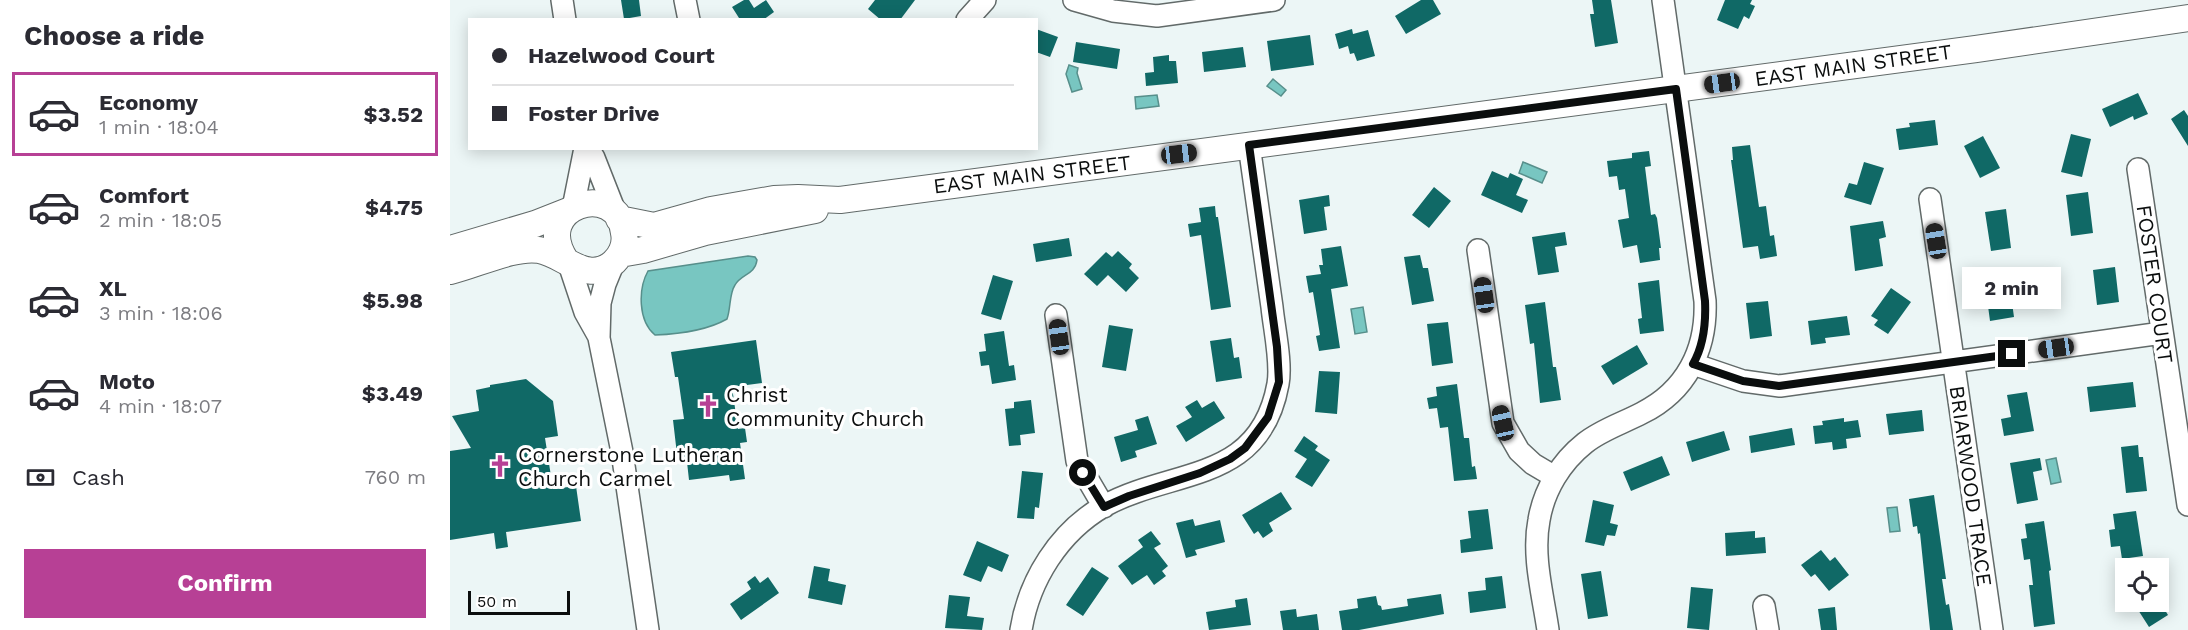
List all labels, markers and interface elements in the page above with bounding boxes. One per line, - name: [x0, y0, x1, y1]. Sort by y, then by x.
- text: Choose a ride: [24, 20, 204, 52]
- street label: EAST MAIN STREET: [1753, 39, 1953, 91]
- text: Hazelwood Court: [528, 43, 715, 68]
- car: [1703, 72, 1741, 94]
- icon: car: [27, 87, 81, 141]
- text: Economy: [99, 90, 198, 115]
- text: Foster Drive: [528, 101, 660, 126]
- text: $3.52: [364, 102, 423, 127]
- text: 1 min · 18:04: [99, 115, 219, 139]
- car: [1160, 143, 1198, 165]
- street label: EAST MAIN STREET: [932, 149, 1132, 199]
- icon: car: [27, 180, 81, 234]
- text: Comfort: [99, 183, 189, 208]
- text: $4.75: [365, 195, 423, 220]
- street label: FOSTER COURT: [2132, 203, 2179, 365]
- text: 2 min · 18:05: [99, 208, 222, 232]
- car: [1924, 222, 1948, 260]
- callout: 2 min: [1962, 267, 2062, 309]
- icon: car: [27, 273, 81, 327]
- text: XL: [99, 276, 127, 301]
- car: [1473, 276, 1495, 314]
- text: 2 min: [1984, 276, 2039, 300]
- text: $5.98: [362, 288, 423, 313]
- text: 3 min · 18:06: [99, 301, 223, 325]
- car: [1048, 318, 1070, 356]
- car: [2037, 337, 2075, 359]
- route end: [1998, 340, 2025, 367]
- icon: car: [27, 366, 81, 420]
- text: Moto: [99, 369, 155, 394]
- text: $3.49: [362, 381, 423, 406]
- place label: Christ Community Church: [726, 382, 924, 431]
- street label: BRIARWOOD TRACE: [1945, 384, 1997, 588]
- church icon: Christ Community Church: [695, 393, 721, 419]
- text: 4 min · 18:07: [99, 394, 222, 418]
- car: [1490, 403, 1516, 443]
- place label: Cornerstone Lutheran Church Carmel: [518, 442, 744, 491]
- church icon: Cornerstone Lutheran Church Carmel: [487, 453, 513, 479]
- route start: [1069, 459, 1096, 486]
- icon: cash: [24, 461, 57, 494]
- text: Cash: [72, 465, 125, 490]
- text: 760 m: [365, 465, 426, 489]
- button: Confirm: [24, 549, 426, 618]
- map controls: [2115, 558, 2169, 612]
- button: locate: [2115, 558, 2169, 612]
- scale bar: [468, 588, 570, 616]
- text: 50 m: [477, 592, 517, 611]

